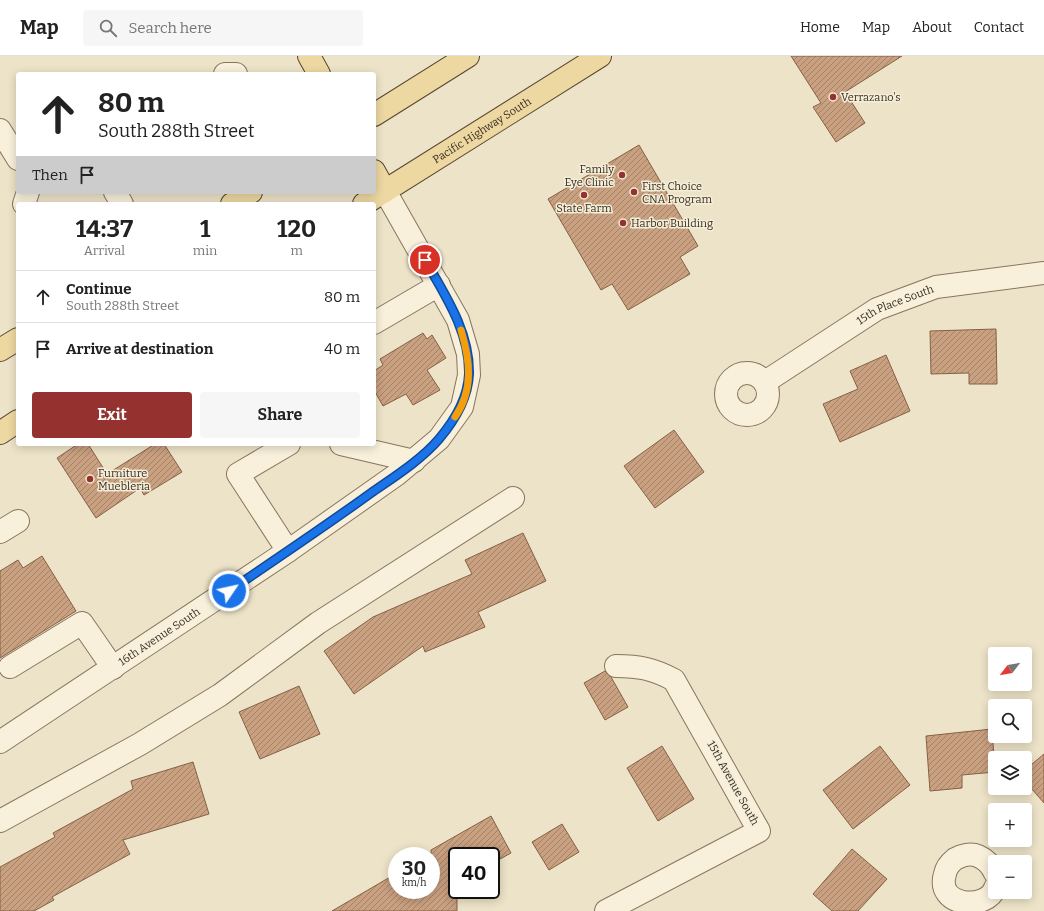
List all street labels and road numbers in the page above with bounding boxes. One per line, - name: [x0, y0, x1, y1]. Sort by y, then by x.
- street label: Pacific Highway South: [430, 94, 533, 166]
- street label: 15th Place South: [854, 282, 935, 327]
- street label: 16th Avenue South: [116, 605, 203, 668]
- street label: 15th Avenue South: [704, 739, 762, 828]

